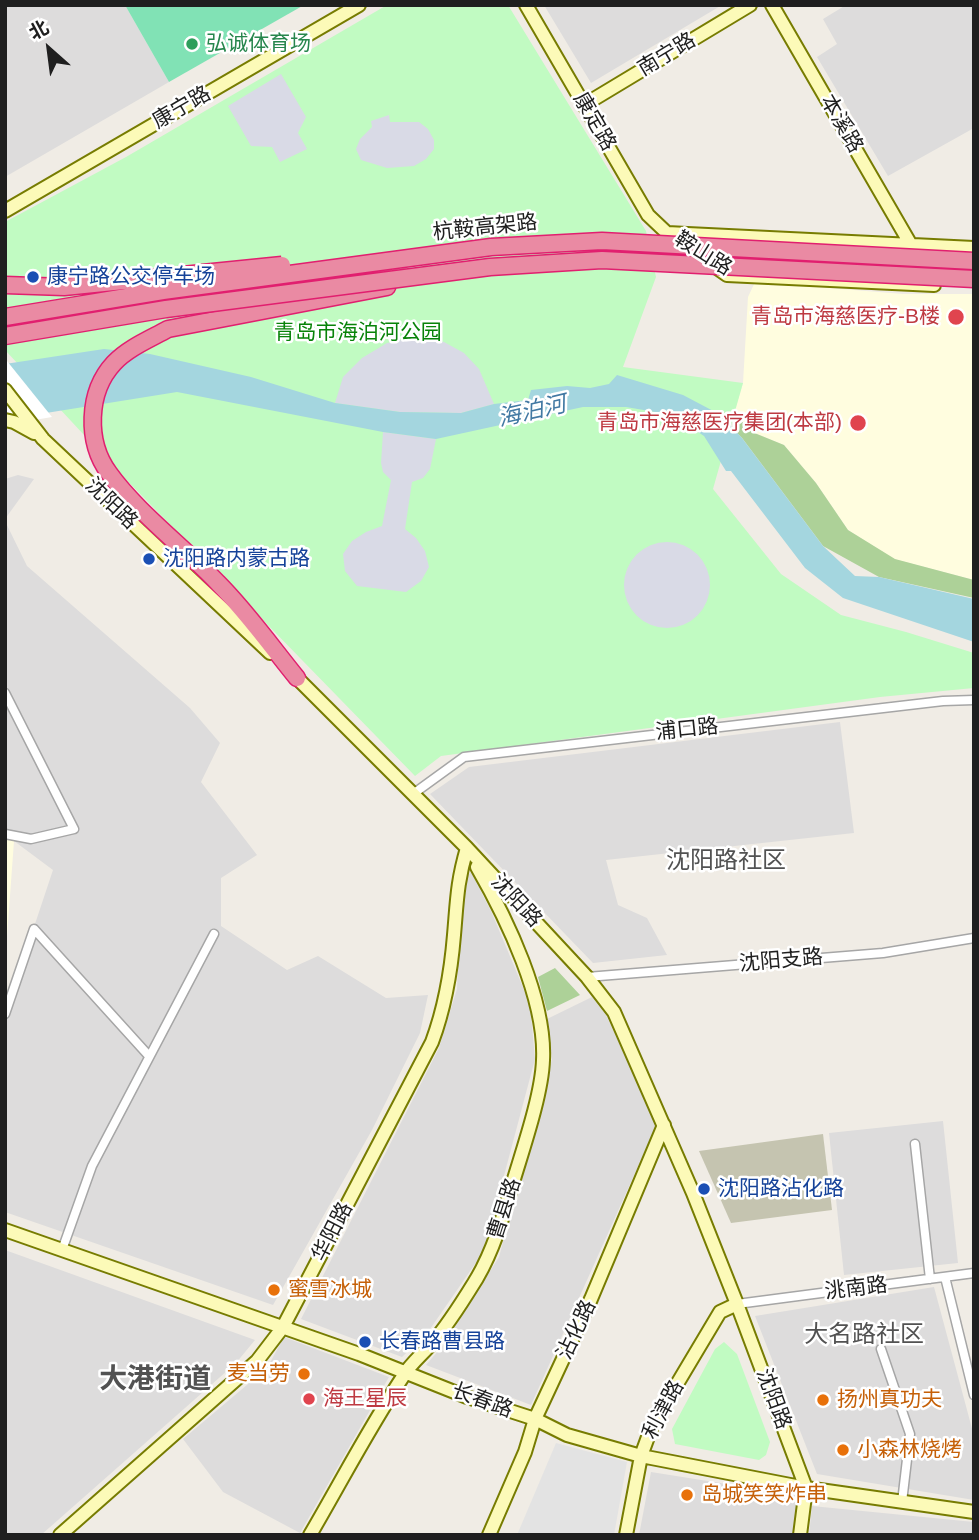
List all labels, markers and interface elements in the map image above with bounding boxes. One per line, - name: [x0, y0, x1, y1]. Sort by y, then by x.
- north arrow: [14, 14, 84, 84]
- text: 北: [26, 16, 52, 44]
- street label: 南宁路: [634, 28, 700, 82]
- place label: 弘诚体育场: [206, 31, 311, 57]
- marker: 弘诚体育场: [184, 36, 200, 52]
- street label: 康宁路: [148, 81, 216, 135]
- street label: 康定路: [567, 88, 621, 156]
- street label: 本溪路: [814, 90, 868, 158]
- street label: 杭鞍高架路: [431, 210, 539, 246]
- street label: 鞍山路: [670, 227, 736, 281]
- place label: 康宁路公交停车场: [47, 264, 215, 290]
- marker: 康宁路公交停车场: [25, 269, 41, 285]
- place label: 青岛市海慈医疗-B楼: [751, 304, 940, 330]
- marker: 青岛市海慈医疗-B楼: [946, 307, 966, 327]
- park label: 青岛市海泊河公园: [274, 320, 442, 346]
- water label: 海泊河: [495, 391, 569, 433]
- place label: 青岛市海慈医疗集团(本部): [597, 410, 842, 436]
- marker: 青岛市海慈医疗集团(本部): [848, 413, 868, 433]
- street label: 沈阳路: [80, 473, 142, 535]
- place label: 沈阳路内蒙古路: [163, 546, 310, 572]
- marker: 沈阳路内蒙古路: [141, 551, 157, 567]
- street label: 浦口路: [654, 714, 720, 746]
- district label: 沈阳路社区: [666, 847, 786, 875]
- street label: 沈阳路: [485, 869, 547, 933]
- street label: 沈阳支路: [738, 945, 824, 977]
- street label: 曹县路: [483, 1175, 527, 1243]
- place label: 沈阳路沾化路: [718, 1176, 844, 1202]
- marker: 沈阳路沾化路: [696, 1181, 712, 1197]
- street label: 华阳路: [307, 1198, 359, 1266]
- street label: 洮南路: [823, 1273, 889, 1305]
- place label: 蜜雪冰城: [288, 1277, 372, 1303]
- marker: 蜜雪冰城: [266, 1282, 282, 1298]
- street label: 沾化路: [552, 1296, 602, 1364]
- district label: 大名路社区: [804, 1321, 924, 1349]
- place label: 长春路曹县路: [379, 1329, 505, 1355]
- marker: 长春路曹县路: [357, 1334, 373, 1350]
- place label: 麦当劳: [227, 1361, 290, 1387]
- district label: 大港街道: [99, 1363, 211, 1397]
- street label: 沈阳路: [750, 1365, 796, 1433]
- marker: 麦当劳: [296, 1366, 312, 1382]
- street label: 利津路: [638, 1376, 690, 1444]
- street label: 长春路: [448, 1378, 516, 1424]
- place label: 海王星辰: [323, 1386, 407, 1412]
- place label: 扬州真功夫: [837, 1387, 942, 1413]
- marker: 海王星辰: [301, 1391, 317, 1407]
- marker: 扬州真功夫: [815, 1392, 831, 1408]
- place label: 小森林烧烤: [857, 1437, 962, 1463]
- marker: 小森林烧烤: [835, 1442, 851, 1458]
- place label: 岛城笑笑炸串: [701, 1482, 827, 1508]
- marker: 岛城笑笑炸串: [679, 1487, 695, 1503]

